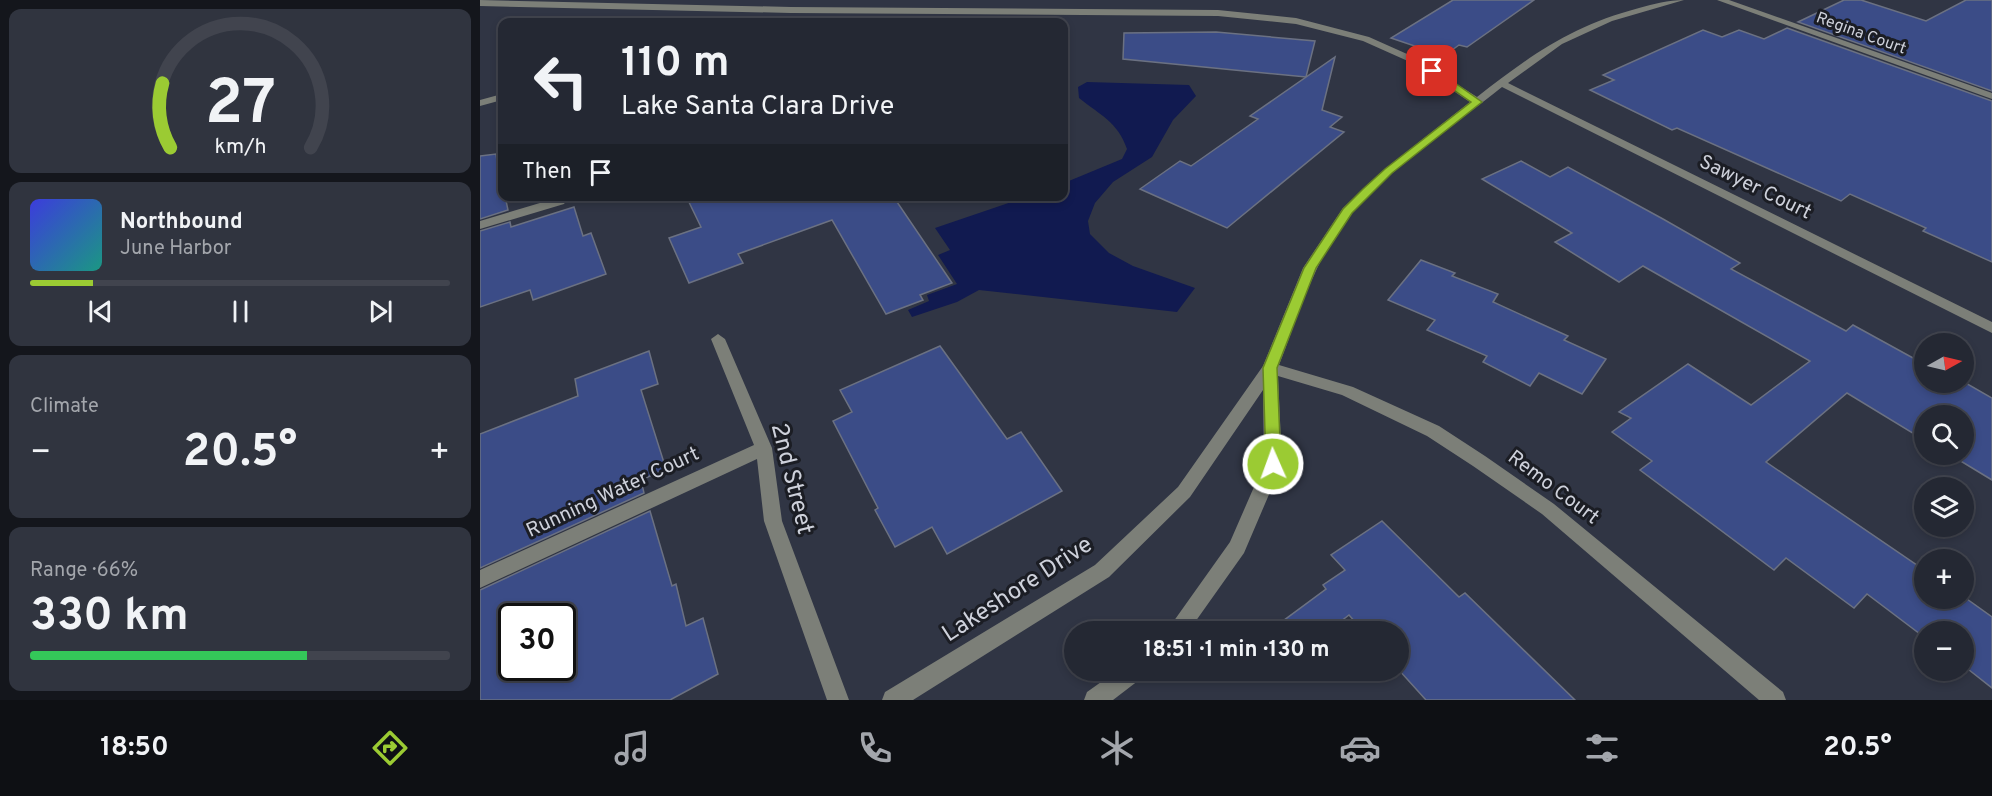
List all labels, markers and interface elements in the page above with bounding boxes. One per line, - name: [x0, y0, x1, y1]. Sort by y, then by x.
- street label: Regina Court: [1813, 8, 1909, 60]
- text: 110 m: [621, 38, 730, 91]
- icon: left: [522, 42, 600, 120]
- pin: [1406, 45, 1457, 96]
- icon: arrive: [1415, 54, 1448, 87]
- text: 27: [204, 67, 276, 146]
- text: Lake Santa Clara Drive: [621, 90, 894, 124]
- text: km/h: [214, 134, 266, 161]
- street label: Sawyer Court: [1695, 150, 1815, 226]
- icon: arrive: [584, 156, 617, 189]
- text: Then: [522, 159, 572, 186]
- text: Northbound: [120, 209, 243, 236]
- text: June Harbor: [120, 236, 232, 262]
- icon: previous: [84, 295, 117, 328]
- icon: pause: [224, 295, 257, 328]
- icon: next: [364, 295, 397, 328]
- north arrow: [1914, 333, 1974, 393]
- map controls: [1914, 333, 1974, 681]
- text: Climate: [30, 394, 99, 420]
- button: search: [1914, 405, 1974, 465]
- street label: 2nd Street: [763, 420, 819, 538]
- text: 20.5°: [183, 425, 297, 482]
- position arrow: [1241, 432, 1305, 496]
- text: −: [30, 433, 51, 475]
- text: +: [429, 433, 450, 475]
- street label: Running Water Court: [522, 442, 704, 544]
- street label: Remo Court: [1502, 445, 1604, 531]
- button: layers: [1914, 477, 1974, 537]
- street label: Lakeshore Drive: [937, 530, 1099, 650]
- button: +: [1914, 549, 1974, 609]
- text: Range · 66%: [30, 558, 138, 584]
- text: 330 km: [30, 589, 189, 646]
- speed limit sign: 30: [498, 603, 576, 681]
- button: −: [1914, 621, 1974, 681]
- text: 18:51 · 1 min · 130 m: [1144, 637, 1329, 664]
- icon: directions: [369, 727, 411, 769]
- icon: music: [611, 727, 653, 769]
- icon: phone: [854, 727, 896, 769]
- icon: climate: [1096, 727, 1138, 769]
- icon: car: [1339, 727, 1381, 769]
- icon: filters: [1581, 727, 1623, 769]
- text: 18:50: [100, 731, 169, 765]
- text: 20.5°: [1823, 731, 1892, 765]

